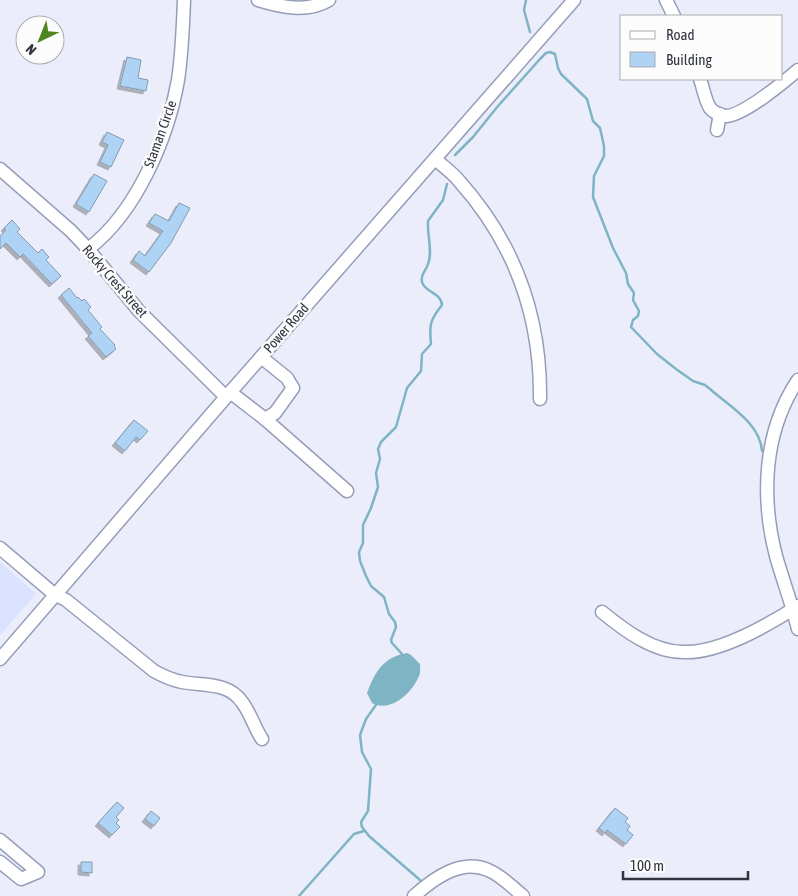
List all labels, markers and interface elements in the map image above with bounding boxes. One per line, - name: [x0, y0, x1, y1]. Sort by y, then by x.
- north arrow: [15, 15, 65, 65]
- legend: [620, 15, 783, 80]
- text: Road: [666, 26, 695, 43]
- text: N: [23, 41, 40, 58]
- text: Building: [666, 51, 712, 68]
- street label: Staman Circle: [140, 98, 180, 170]
- street label: Rocky Crest Street: [79, 241, 151, 321]
- street label: Power Road: [260, 300, 312, 356]
- scale bar: [623, 848, 748, 880]
- text: 100 m: [630, 857, 664, 874]

